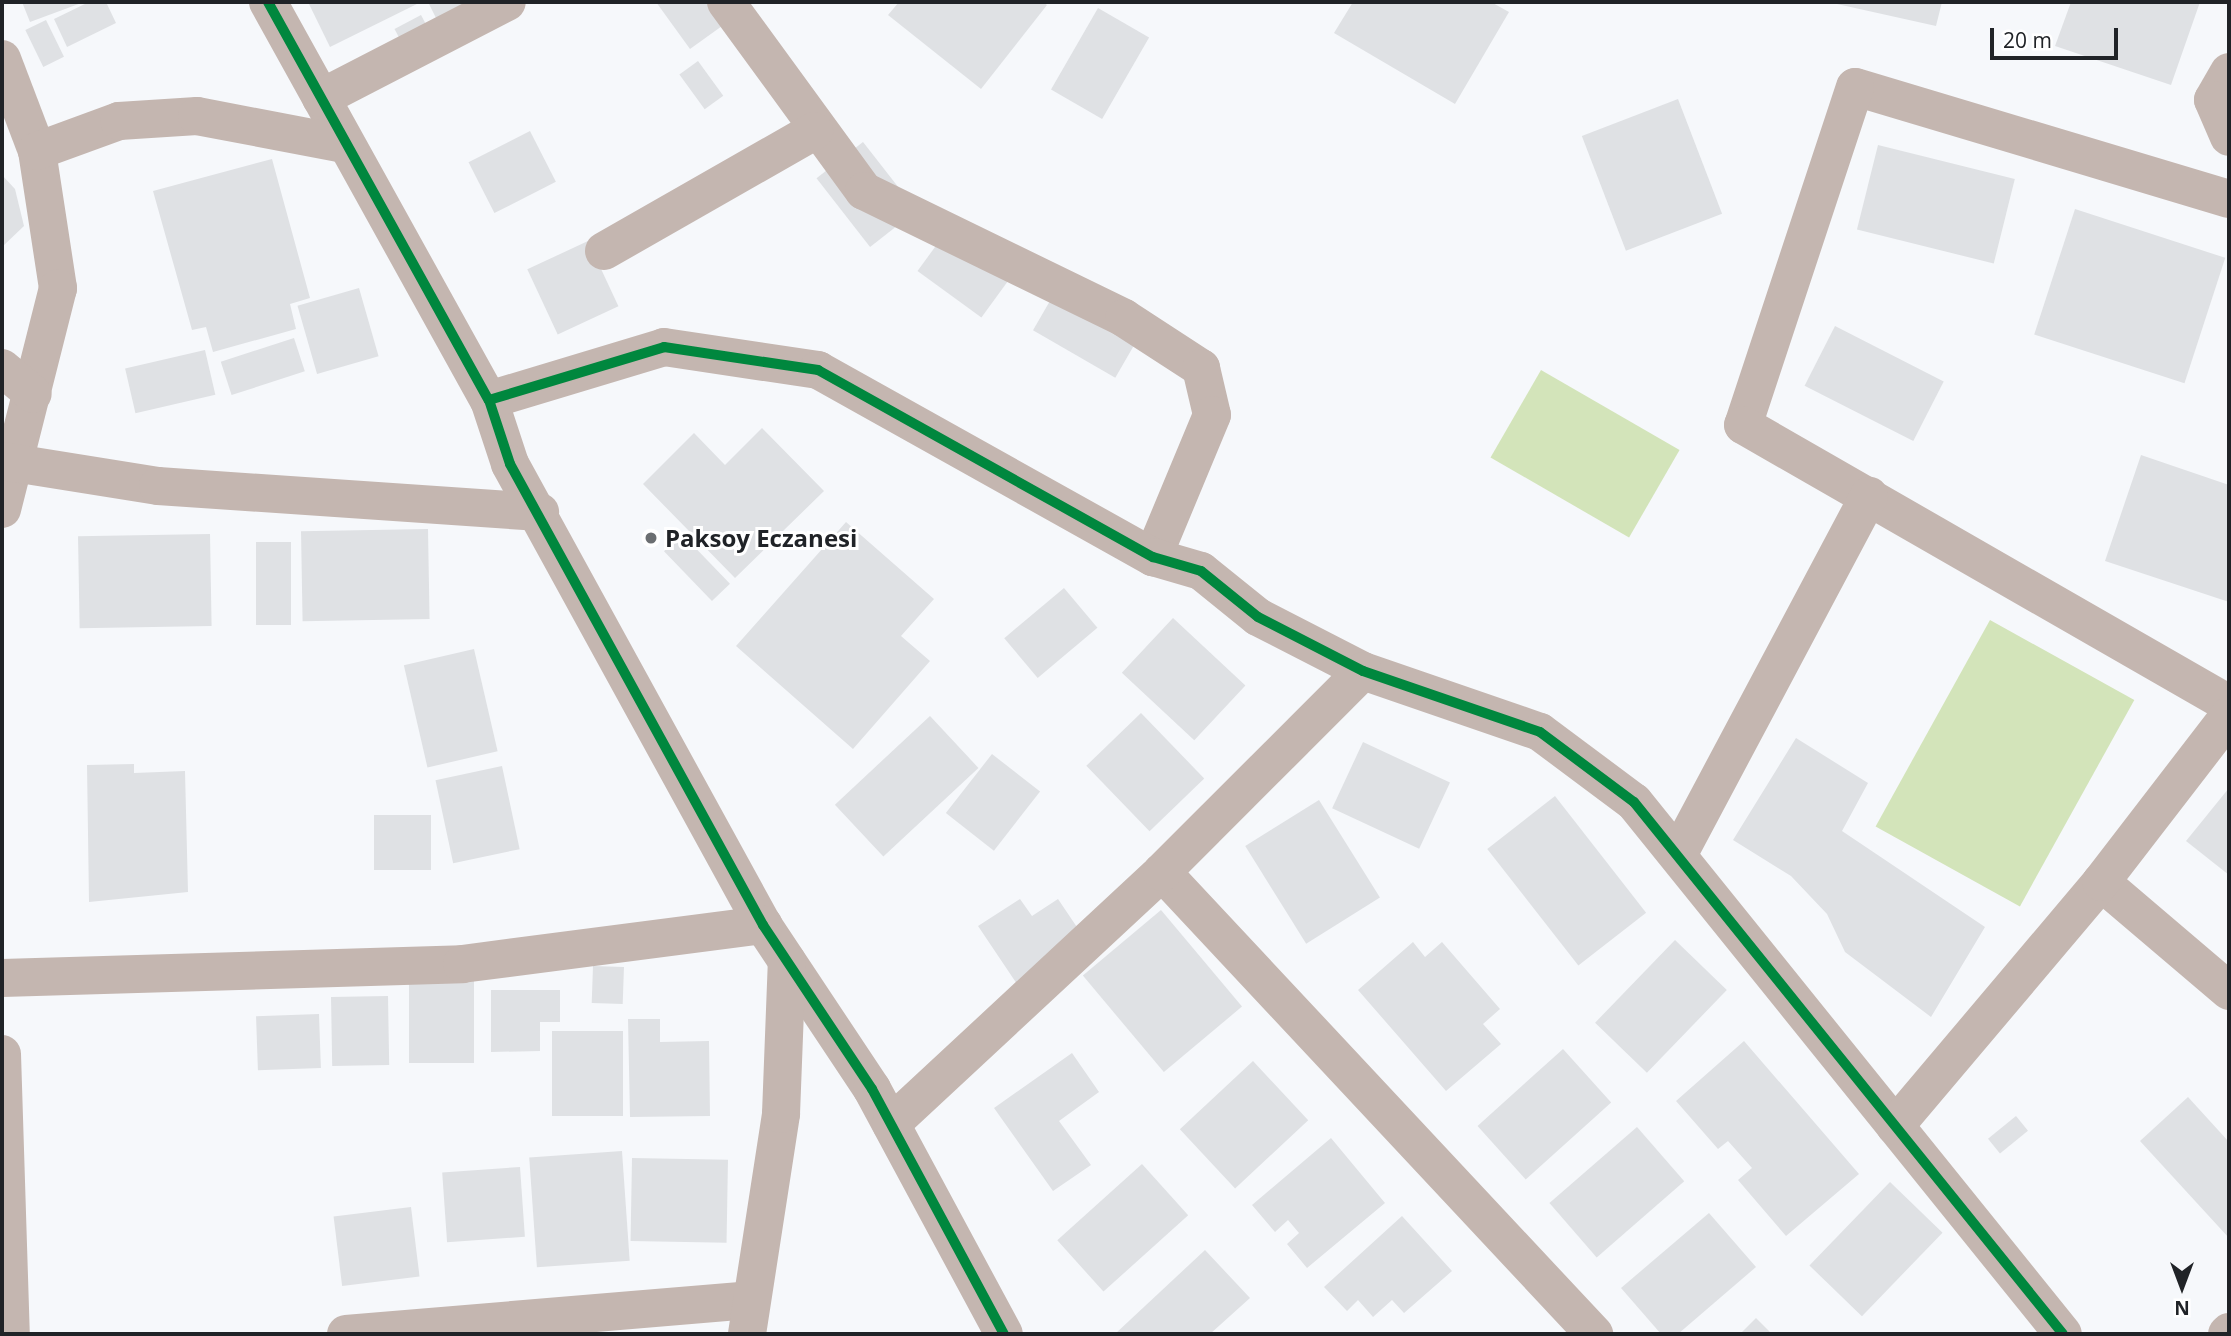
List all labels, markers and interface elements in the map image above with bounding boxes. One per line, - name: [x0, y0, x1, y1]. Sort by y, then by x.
- scale bar: [1993, 14, 2121, 58]
- text: 20 m: [2003, 26, 2052, 54]
- place label: Paksoy Eczanesi: [665, 524, 857, 552]
- marker: Paksoy Eczanesi: [643, 530, 659, 546]
- north arrow: [2147, 1252, 2217, 1322]
- text: N: [2174, 1295, 2190, 1321]

